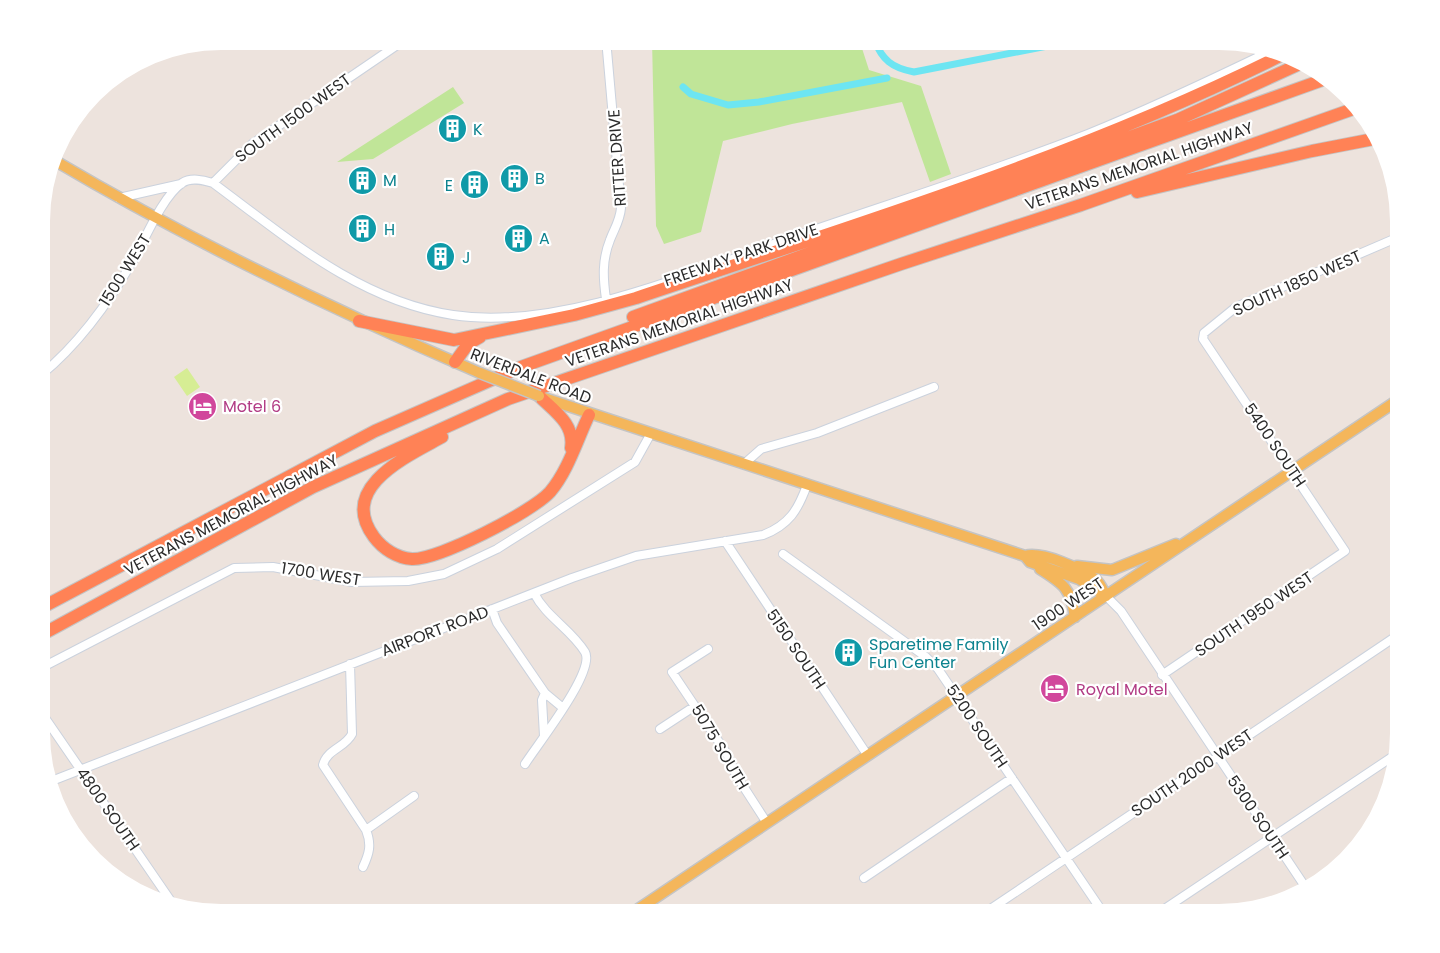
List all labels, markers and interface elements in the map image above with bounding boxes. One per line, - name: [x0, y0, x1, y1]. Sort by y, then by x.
- street label: SOUTH 1500 WEST: [230, 68, 356, 168]
- street label: RITTER DRIVE: [602, 109, 632, 207]
- building icon: K: [436, 113, 468, 145]
- street label: VETERANS MEMORIAL HIGHWAY: [1022, 116, 1257, 216]
- place label: K: [473, 118, 483, 141]
- building icon: B: [498, 162, 530, 194]
- building icon: M: [346, 164, 378, 196]
- place label: B: [535, 167, 545, 190]
- place label: M: [383, 169, 397, 192]
- building icon: E: [458, 169, 490, 201]
- place label: E: [445, 174, 453, 197]
- building icon: H: [347, 213, 379, 245]
- place label: H: [384, 218, 395, 241]
- street label: FREEWAY PARK DRIVE: [661, 218, 821, 292]
- building icon: A: [502, 222, 534, 254]
- place label: A: [539, 227, 550, 250]
- street label: 1500 WEST: [94, 229, 157, 311]
- building icon: J: [425, 241, 457, 273]
- street label: SOUTH 1850 WEST: [1229, 244, 1365, 322]
- place label: J: [462, 246, 470, 269]
- street label: VETERANS MEMORIAL HIGHWAY: [562, 273, 797, 373]
- street label: RIVERDALE ROAD: [467, 342, 595, 410]
- hotel icon: Motel 6: [186, 390, 218, 422]
- place label: Motel 6: [223, 395, 281, 418]
- street label: 5400 SOUTH: [1238, 398, 1312, 492]
- street label: VETERANS MEMORIAL HIGHWAY: [120, 448, 343, 581]
- street label: 1700 WEST: [280, 556, 363, 592]
- street label: SOUTH 1950 WEST: [1190, 566, 1318, 662]
- street label: 1900 WEST: [1028, 572, 1108, 636]
- street label: AIRPORT ROAD: [378, 600, 492, 662]
- street label: 5150 SOUTH: [761, 604, 831, 694]
- place label: Sparetime Family Fun Center: [869, 633, 1009, 674]
- building icon: Sparetime Family Fun Center: [832, 637, 864, 669]
- hotel icon: Royal Motel: [1039, 673, 1071, 705]
- place label: Royal Motel: [1076, 678, 1168, 701]
- street label: 5200 SOUTH: [941, 680, 1013, 772]
- street label: 5075 SOUTH: [686, 700, 754, 794]
- street label: SOUTH 2000 WEST: [1127, 724, 1258, 822]
- street label: 4800 SOUTH: [71, 763, 145, 855]
- street label: 5300 SOUTH: [1222, 771, 1294, 863]

